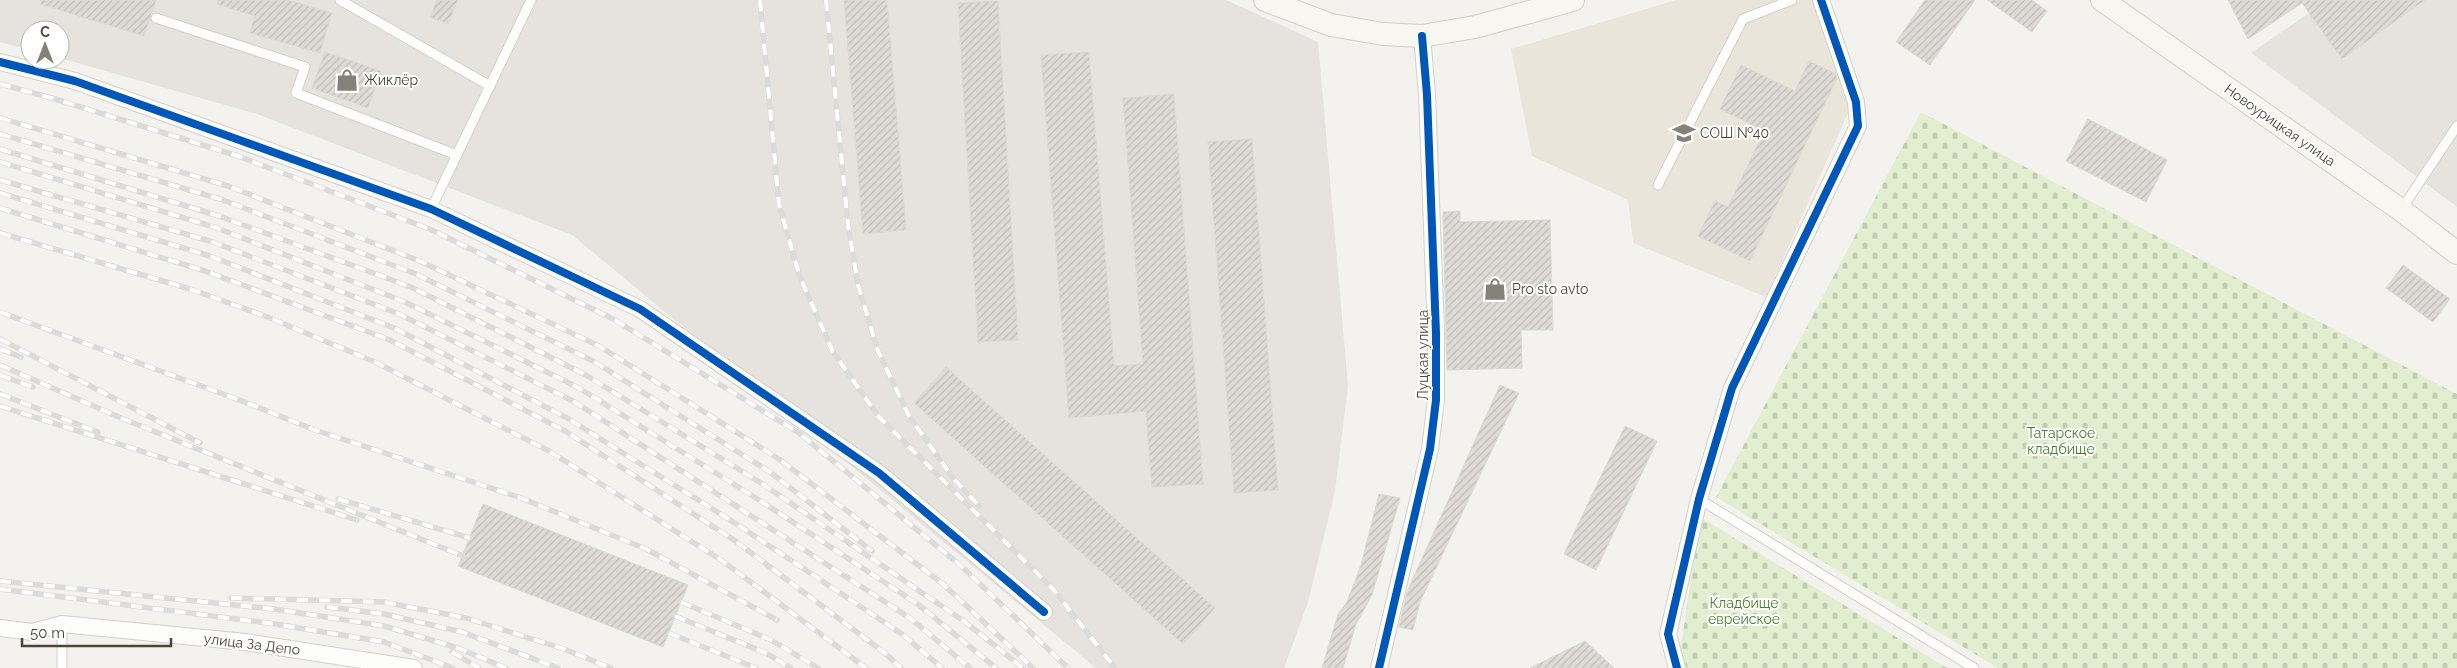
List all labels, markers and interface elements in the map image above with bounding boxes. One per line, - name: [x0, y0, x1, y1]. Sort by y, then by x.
- north arrow: [20, 20, 70, 70]
- text: С: [40, 24, 50, 40]
- shop icon: Жиклёр: [334, 67, 360, 93]
- place label: Жиклёр: [364, 72, 419, 88]
- street label: Новоурицкая улица: [2221, 81, 2339, 169]
- school or university icon: СОШ №40: [1671, 120, 1697, 146]
- place label: СОШ №40: [1700, 125, 1769, 141]
- shop icon: Pro sto avto: [1482, 276, 1508, 302]
- place label: Pro sto avto: [1512, 281, 1588, 297]
- street label: Луцкая улица: [1415, 310, 1431, 400]
- park label: Татарское кладбище: [2027, 425, 2095, 457]
- park label: Кладбище еврейское: [1708, 595, 1780, 627]
- scale bar: [22, 616, 171, 648]
- text: 50 m: [30, 624, 65, 642]
- street label: улица За Депо: [203, 630, 301, 658]

